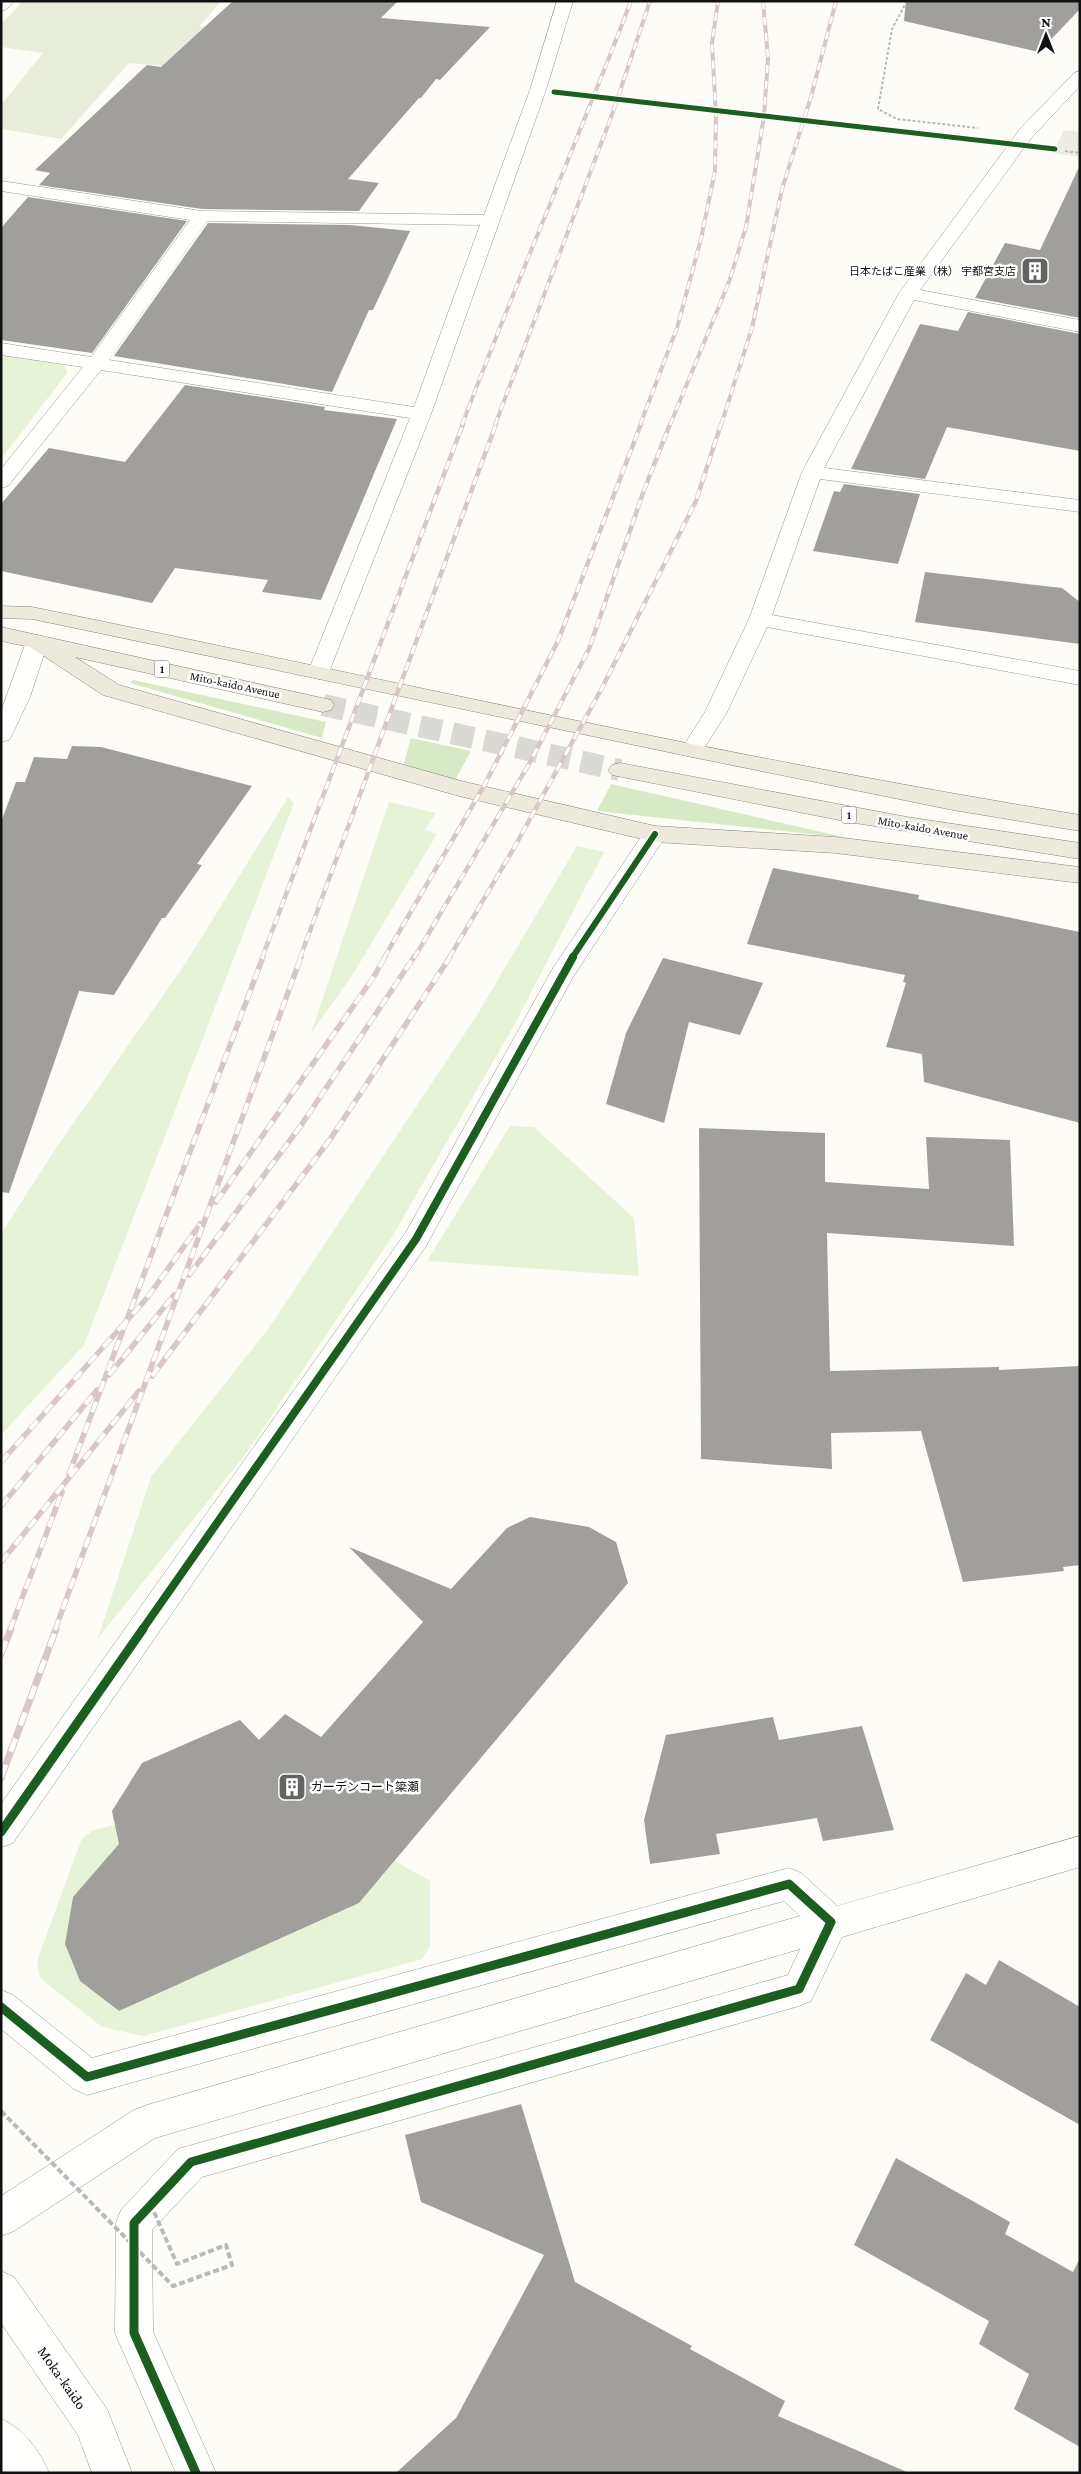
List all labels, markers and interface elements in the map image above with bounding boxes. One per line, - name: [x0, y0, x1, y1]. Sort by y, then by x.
- north arrow: [1021, 10, 1071, 60]
- text: N: [1041, 14, 1051, 30]
- building icon: 日本たばこ産業（株） 宇都宮支店: [1020, 256, 1050, 286]
- place label: 日本たばこ産業（株） 宇都宮支店: [849, 265, 1016, 277]
- road number: 1: [154, 661, 170, 678]
- street label: Mito-kaido Avenue: [189, 669, 281, 701]
- road number: 1: [842, 806, 856, 824]
- street label: Mito-kaido Avenue: [877, 813, 969, 843]
- building icon: ガーデンコート簗瀬: [277, 1772, 307, 1802]
- place label: ガーデンコート簗瀬: [311, 1780, 419, 1794]
- street label: Moka-kaido: [35, 2344, 89, 2412]

